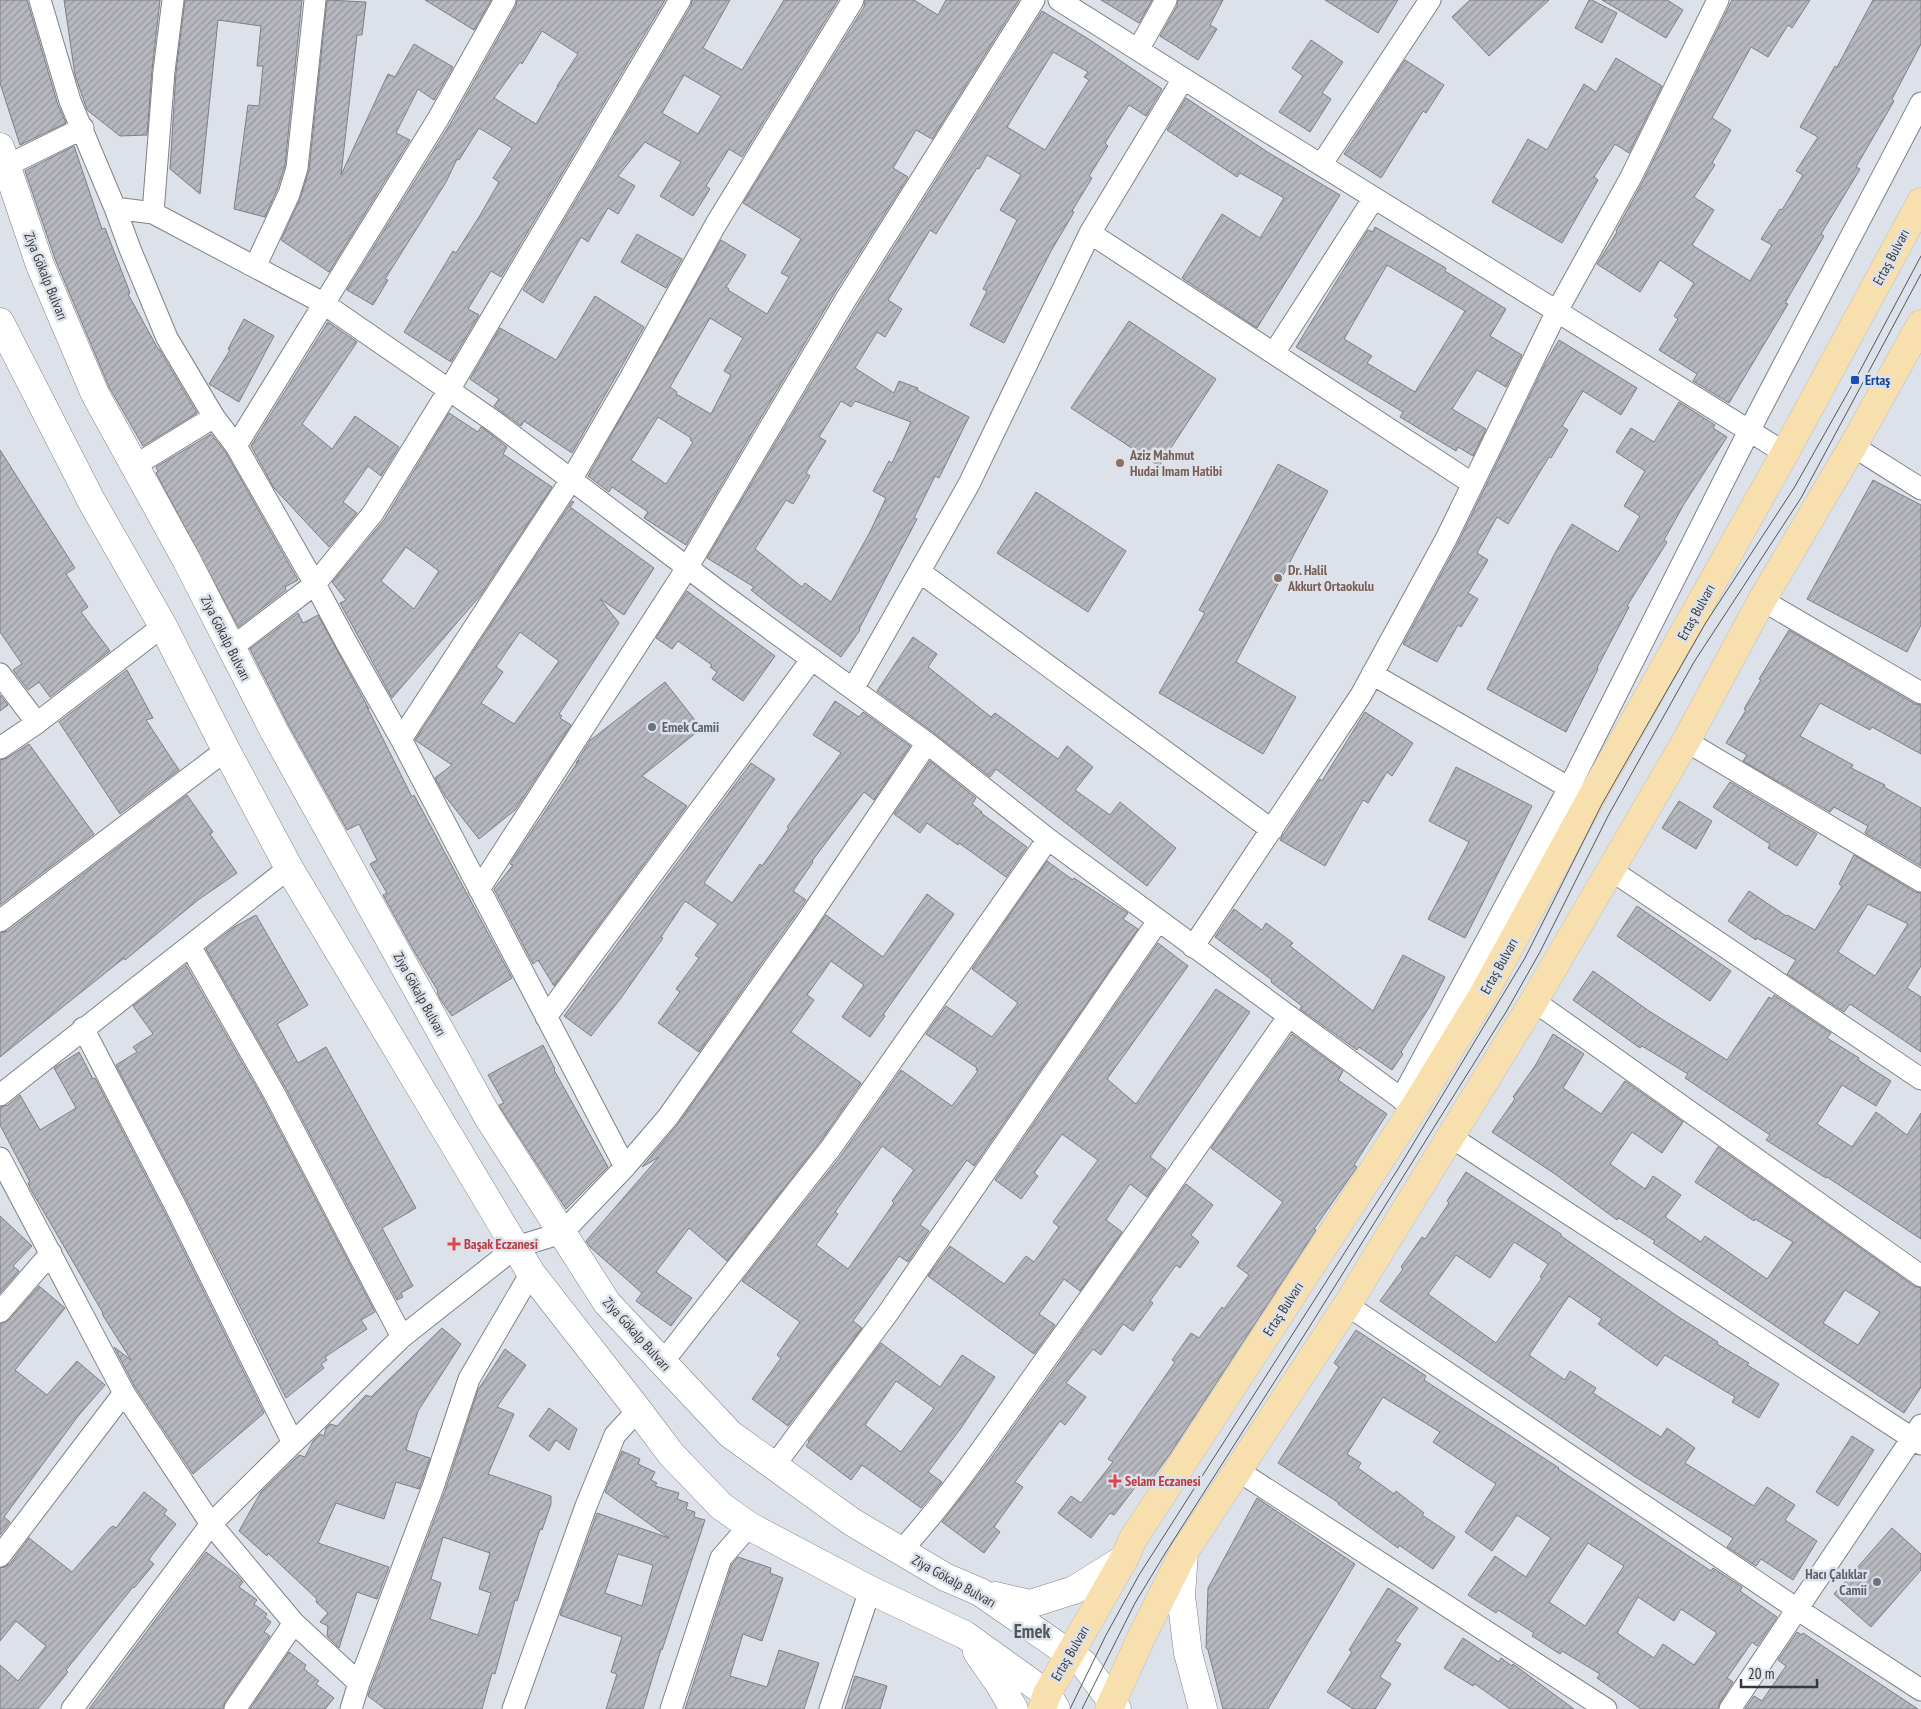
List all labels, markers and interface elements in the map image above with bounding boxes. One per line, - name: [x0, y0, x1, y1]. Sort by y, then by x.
- street label: Ertaş Bulvarı: [1869, 226, 1913, 288]
- street label: Ziya Gökalp Bulvarı: [20, 229, 72, 323]
- place label: Ertaş: [1865, 371, 1890, 389]
- marker: Ertaş: [1849, 374, 1861, 386]
- place label: Aziz Mahmut Hudai Imam Hatibi: [1129, 446, 1222, 480]
- marker: Aziz Mahmut Hudai Imam Hatibi: [1114, 457, 1126, 469]
- place label: Dr. Halil Akkurt Ortaokulu: [1287, 561, 1374, 595]
- marker: Dr. Halil Akkurt Ortaokulu: [1272, 572, 1284, 584]
- street label: Ertaş Bulvarı: [1673, 581, 1719, 643]
- street label: Ziya Gökalp Bulvarı: [197, 592, 255, 684]
- place label: Emek Camii: [662, 718, 719, 736]
- marker: Emek Camii: [646, 721, 658, 733]
- street label: Ertaş Bulvarı: [1476, 935, 1522, 997]
- street label: Ziya Gökalp Bulvarı: [390, 949, 450, 1039]
- place label: Başak Eczanesi: [464, 1235, 538, 1253]
- marker: Başak Eczanesi: [448, 1238, 460, 1250]
- street label: Ertaş Bulvarı: [1259, 1278, 1307, 1340]
- street label: Ziya Gökalp Bulvarı: [599, 1293, 675, 1375]
- place label: Selam Eczanesi: [1125, 1472, 1201, 1490]
- marker: Selam Eczanesi: [1109, 1475, 1121, 1487]
- street label: Ziya Gökalp Bulvarı: [909, 1551, 999, 1611]
- place label: Hacı Çalıklar Camii: [1805, 1565, 1868, 1599]
- marker: Hacı Çalıklar Camii: [1871, 1576, 1883, 1588]
- district label: Emek: [1014, 1619, 1051, 1643]
- street label: Ertaş Bulvarı: [1047, 1622, 1093, 1684]
- scale bar: [1741, 1656, 1817, 1688]
- text: 20 m: [1748, 1664, 1774, 1683]

